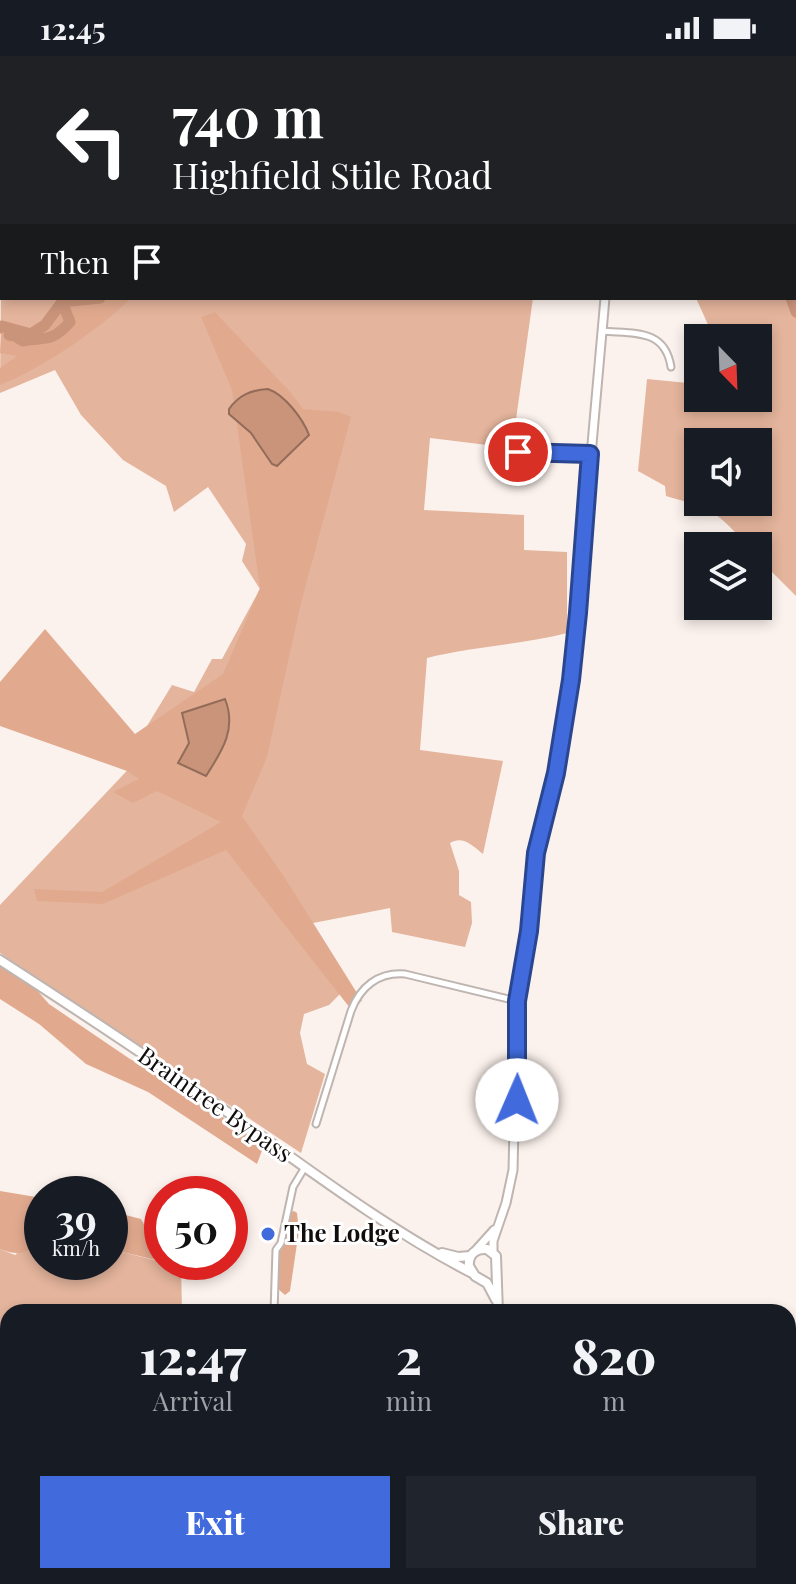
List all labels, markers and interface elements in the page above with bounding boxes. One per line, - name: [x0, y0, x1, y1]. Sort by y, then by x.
- text: 12:45: [40, 8, 106, 48]
- text: 740 m: [172, 78, 324, 153]
- icon: left: [40, 88, 144, 192]
- text: Highfield Stile Road: [172, 150, 492, 198]
- icon: arrive: [125, 240, 169, 284]
- text: Then: [40, 242, 109, 282]
- north arrow: [684, 324, 772, 412]
- map controls: [684, 324, 772, 620]
- pin: [484, 418, 552, 486]
- button: sound: [684, 428, 772, 516]
- icon: arrive: [496, 430, 540, 474]
- button: layers: [684, 532, 772, 620]
- street label: Braintree Bypass: [132, 1038, 300, 1169]
- position arrow: [475, 1058, 559, 1142]
- speed limit sign: 50: [144, 1176, 248, 1280]
- text: 39: [55, 1191, 97, 1244]
- place label: The Lodge: [284, 1216, 400, 1248]
- marker: The Lodge: [259, 1225, 277, 1243]
- text: km/h: [52, 1234, 100, 1261]
- text: 12:47: [139, 1323, 246, 1387]
- text: 2: [396, 1323, 422, 1387]
- text: 820: [571, 1323, 656, 1387]
- text: Arrival: [153, 1383, 233, 1418]
- text: min: [386, 1383, 432, 1418]
- text: m: [602, 1383, 626, 1418]
- button: Exit: [40, 1476, 390, 1568]
- button: Share: [406, 1476, 756, 1568]

